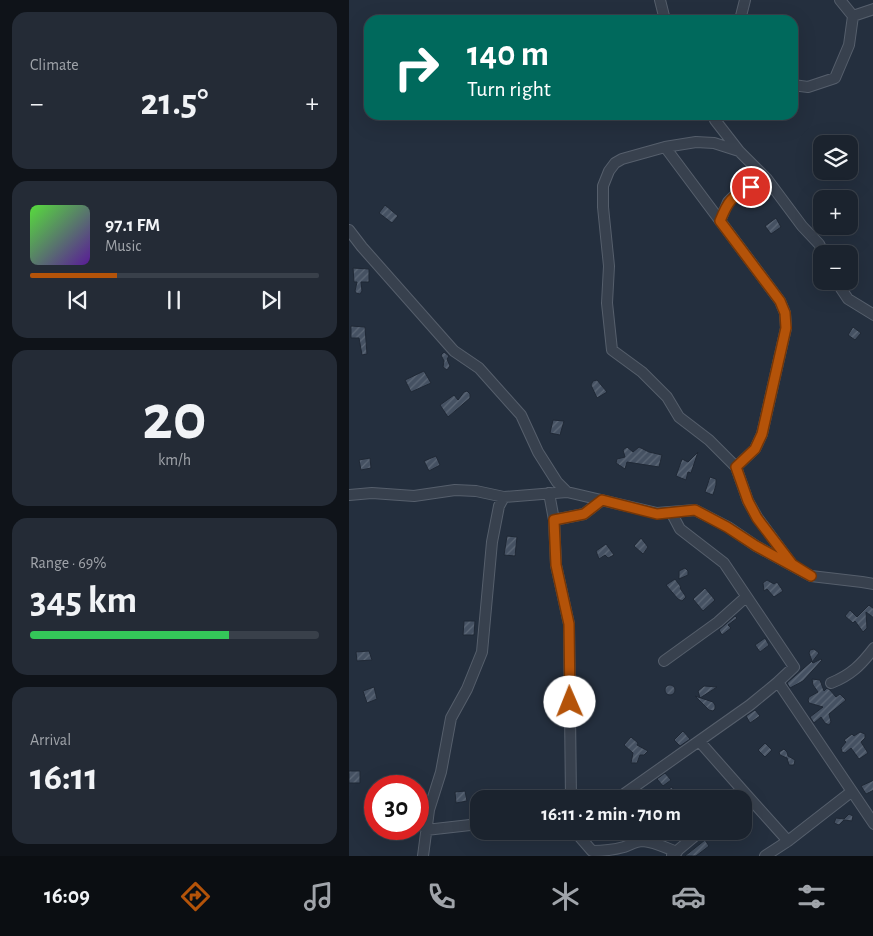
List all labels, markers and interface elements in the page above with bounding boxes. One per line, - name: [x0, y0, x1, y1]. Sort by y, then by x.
- icon: right: [384, 35, 449, 100]
- text: 140 m: [467, 37, 549, 72]
- text: Climate: [30, 57, 79, 73]
- text: Turn right: [467, 78, 551, 100]
- text: 21.5°: [141, 84, 208, 122]
- text: −: [30, 90, 43, 118]
- text: +: [306, 90, 319, 118]
- map controls: [813, 135, 858, 290]
- button: layers: [813, 135, 858, 180]
- pin: [730, 166, 772, 208]
- icon: arrive: [737, 173, 765, 201]
- button: +: [813, 190, 858, 235]
- text: 97.1 FM: [105, 216, 160, 235]
- text: Music: [105, 238, 141, 254]
- button: −: [813, 245, 858, 290]
- icon: previous: [64, 286, 92, 314]
- icon: pause: [160, 286, 188, 314]
- icon: next: [257, 286, 285, 314]
- text: 20: [142, 386, 207, 451]
- text: km/h: [158, 452, 191, 468]
- text: Range · 69%: [30, 555, 106, 571]
- text: 345 km: [30, 582, 137, 620]
- position arrow: [543, 675, 595, 727]
- text: Arrival: [30, 732, 71, 748]
- text: 16:11: [30, 759, 98, 797]
- speed limit sign: 30: [364, 775, 429, 840]
- text: 16:11 · 2 min · 710 m: [541, 805, 681, 824]
- icon: directions: [178, 879, 213, 914]
- icon: music: [301, 879, 336, 914]
- icon: phone: [424, 879, 459, 914]
- icon: climate: [548, 879, 583, 914]
- icon: car: [671, 879, 706, 914]
- icon: filters: [794, 879, 829, 914]
- text: 16:09: [44, 885, 90, 907]

